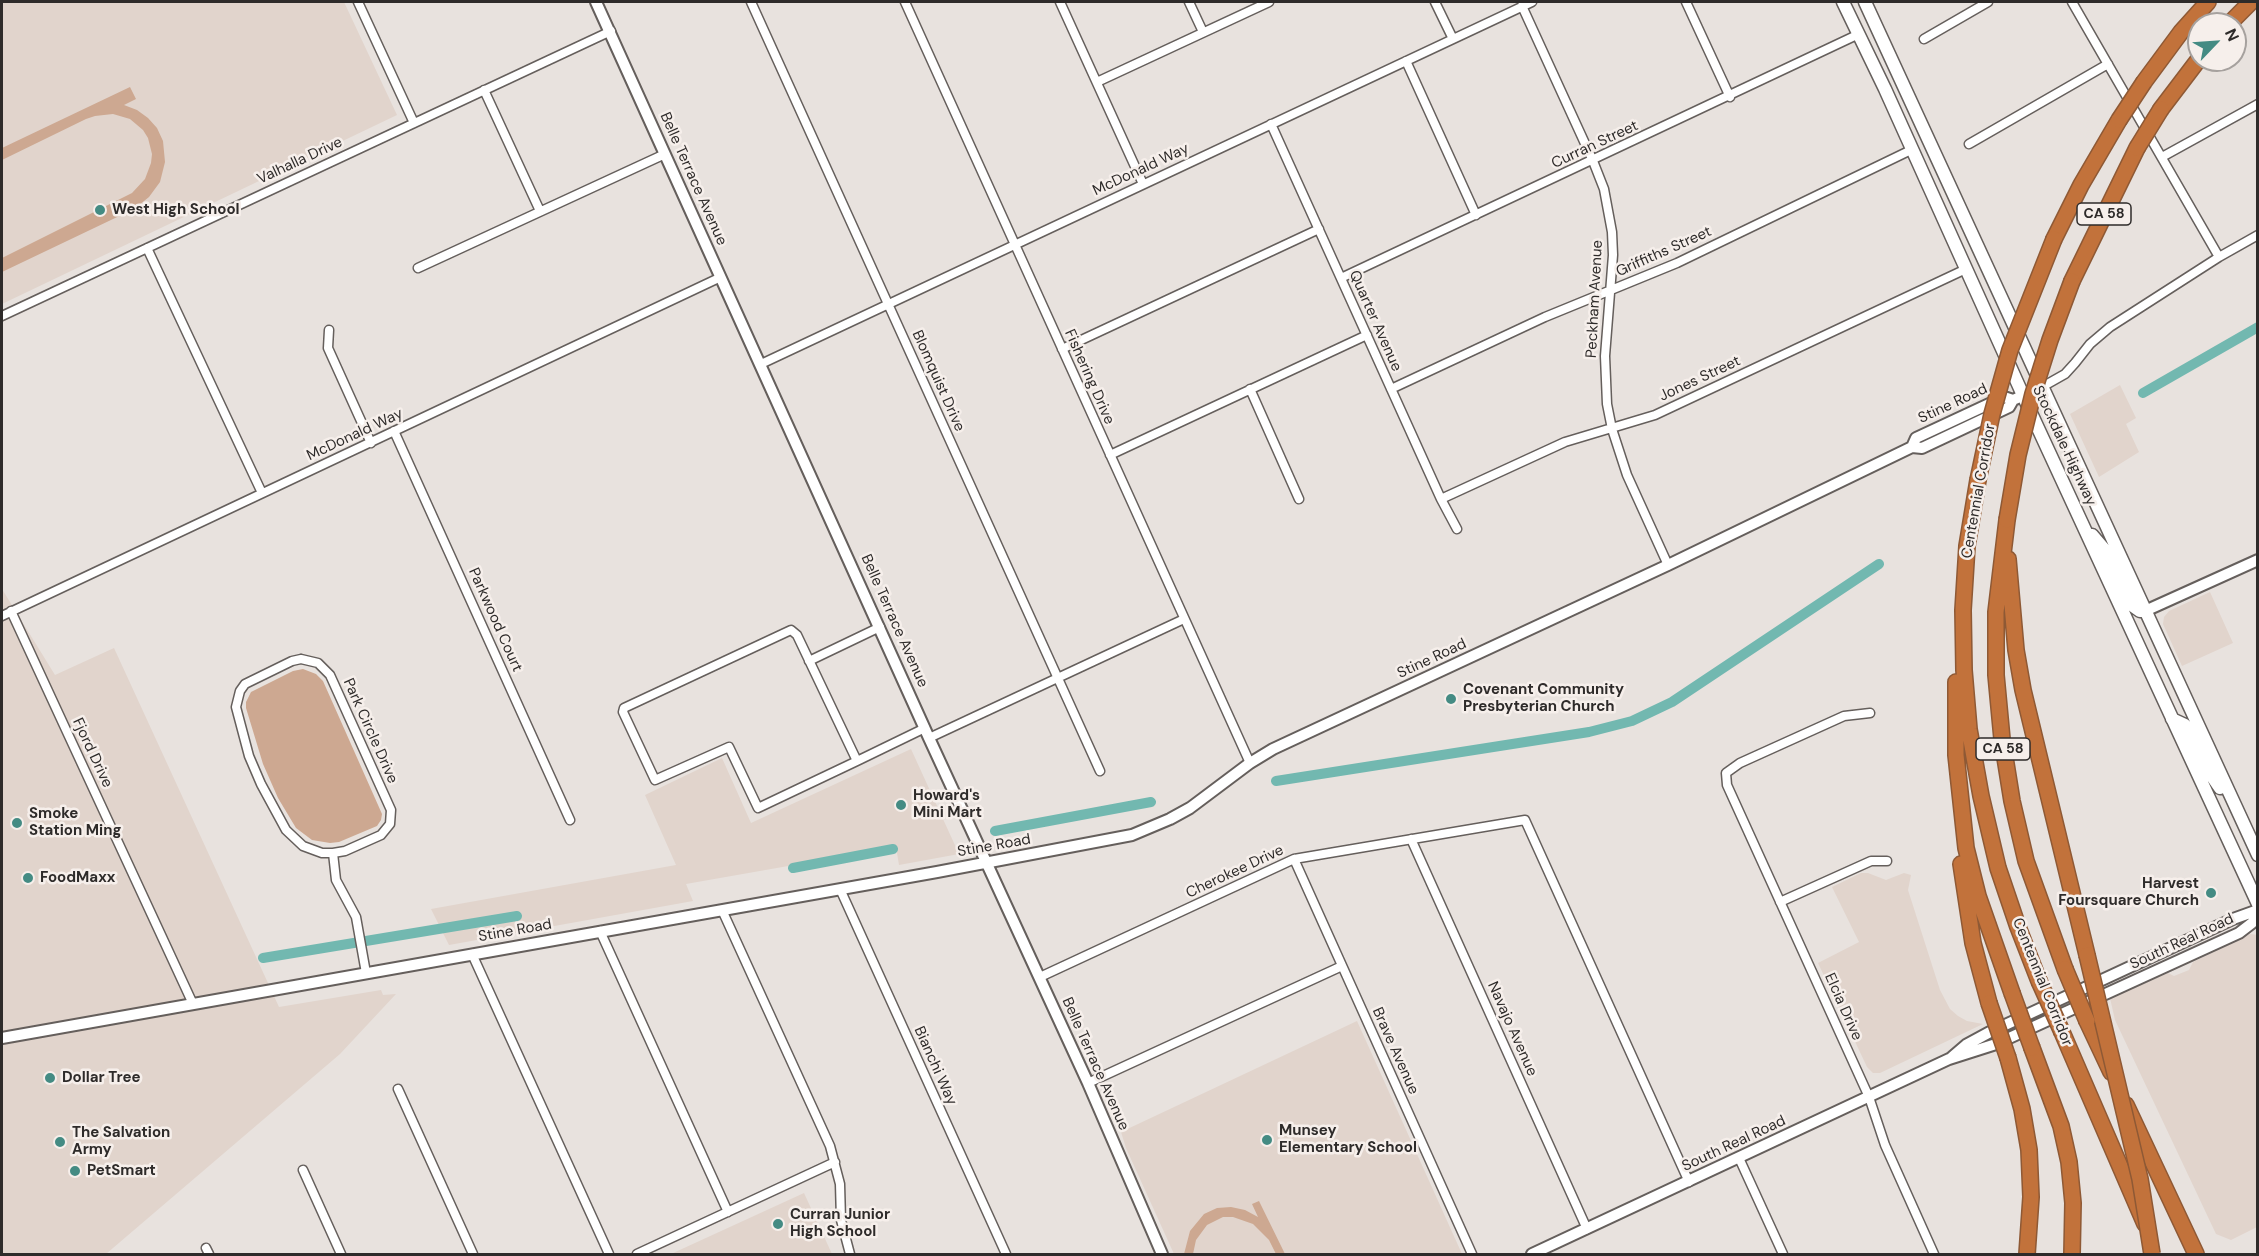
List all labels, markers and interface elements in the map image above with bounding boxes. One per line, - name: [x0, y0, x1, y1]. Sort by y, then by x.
- north arrow: [2187, 12, 2247, 72]
- text: N: [2220, 25, 2244, 45]
- street label: Belle Terrace Avenue: [656, 110, 730, 248]
- street label: Curran Street: [1549, 117, 1641, 173]
- street label: Valhalla Drive: [255, 133, 345, 189]
- street label: McDonald Way: [1090, 140, 1192, 200]
- place label: West High School: [112, 201, 240, 219]
- marker: West High School: [93, 203, 107, 217]
- road number: CA 58: [2077, 203, 2131, 225]
- street label: Griffiths Street: [1613, 223, 1715, 281]
- street label: Peckham Avenue: [1583, 240, 1607, 358]
- street label: Quarter Avenue: [1345, 268, 1405, 374]
- street label: Fishering Drive: [1060, 327, 1118, 427]
- street label: Blomquist Drive: [908, 328, 968, 434]
- street label: Jones Street: [1657, 352, 1743, 406]
- street label: Stine Road: [1916, 380, 1990, 428]
- street label: Stockdale Highway: [2028, 383, 2100, 509]
- street label: McDonald Way: [304, 405, 406, 465]
- street label: Centennial Corridor: [1958, 422, 2000, 560]
- street label: Belle Terrace Avenue: [857, 552, 931, 690]
- street label: Parkwood Court: [464, 565, 526, 675]
- street label: Stine Road: [1395, 635, 1469, 683]
- street label: Park Circle Drive: [339, 676, 401, 786]
- place label: Covenant Community Presbyterian Church: [1463, 681, 1624, 716]
- marker: Covenant Community Presbyterian Church: [1444, 692, 1458, 706]
- street label: Fjord Drive: [68, 715, 116, 791]
- road number: CA 58: [1976, 738, 2030, 760]
- place label: Howard's Mini Mart: [913, 787, 982, 822]
- marker: Howard's Mini Mart: [894, 798, 908, 812]
- place label: Smoke Station Ming: [29, 805, 121, 840]
- marker: Smoke Station Ming: [10, 816, 24, 830]
- street label: Stine Road: [956, 831, 1032, 861]
- street label: Cherokee Drive: [1183, 842, 1287, 902]
- place label: FoodMaxx: [40, 869, 115, 887]
- marker: FoodMaxx: [21, 871, 35, 885]
- place label: Harvest Foursquare Church: [2058, 875, 2199, 910]
- marker: Harvest Foursquare Church: [2204, 886, 2218, 900]
- street label: South Real Road: [2127, 910, 2237, 974]
- street label: Centennial Corridor: [2008, 915, 2076, 1049]
- street label: Stine Road: [477, 916, 553, 946]
- street label: Elcia Drive: [1820, 971, 1866, 1043]
- street label: Navajo Avenue: [1483, 979, 1541, 1079]
- street label: Belle Terrace Avenue: [1058, 995, 1132, 1133]
- street label: Brave Avenue: [1368, 1005, 1422, 1097]
- street label: Bianchi Way: [910, 1024, 960, 1108]
- place label: Dollar Tree: [62, 1069, 141, 1087]
- marker: Dollar Tree: [43, 1071, 57, 1085]
- street label: South Real Road: [1679, 1112, 1789, 1176]
- place label: Munsey Elementary School: [1279, 1122, 1417, 1157]
- place label: The Salvation Army: [72, 1124, 170, 1159]
- marker: Munsey Elementary School: [1260, 1133, 1274, 1147]
- marker: The Salvation Army: [53, 1135, 67, 1149]
- place label: PetSmart: [87, 1162, 156, 1180]
- marker: PetSmart: [68, 1164, 82, 1178]
- place label: Curran Junior High School: [790, 1206, 890, 1241]
- marker: Curran Junior High School: [771, 1217, 785, 1231]

